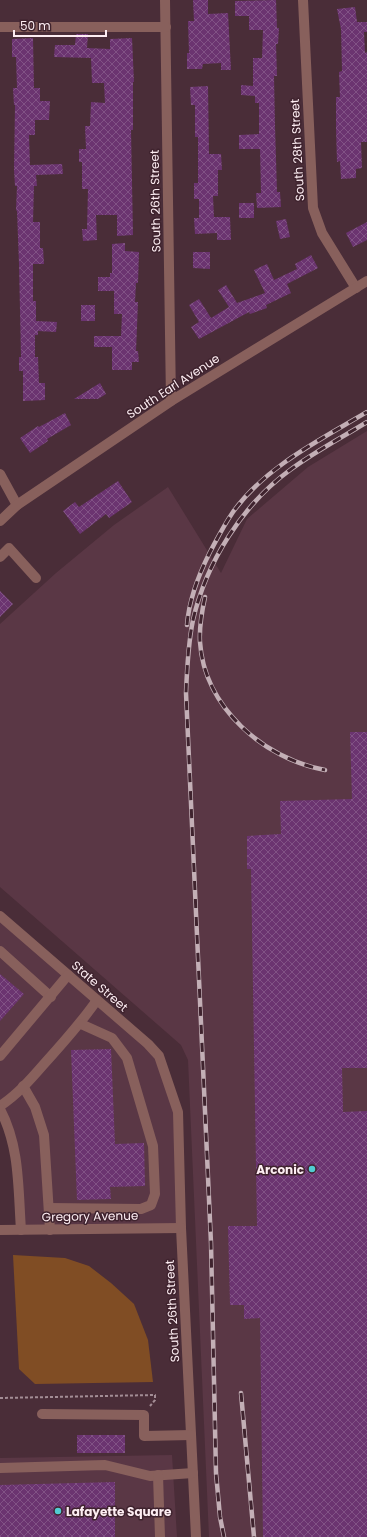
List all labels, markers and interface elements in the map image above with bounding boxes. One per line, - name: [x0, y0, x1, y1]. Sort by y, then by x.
- scale bar: [14, 12, 106, 38]
- text: 50 m: [20, 17, 51, 34]
- street label: South 28th Street: [286, 98, 308, 202]
- street label: South 26th Street: [146, 150, 164, 252]
- street label: South Earl Avenue: [123, 350, 223, 422]
- street label: State Street: [68, 957, 132, 1015]
- place label: Arconic: [256, 1161, 304, 1178]
- marker: Arconic: [307, 1164, 317, 1174]
- street label: Gregory Avenue: [42, 1207, 138, 1225]
- street label: South 26th Street: [161, 1259, 183, 1363]
- place label: Lafayette Square: [66, 1503, 172, 1520]
- marker: Lafayette Square: [53, 1506, 63, 1516]

